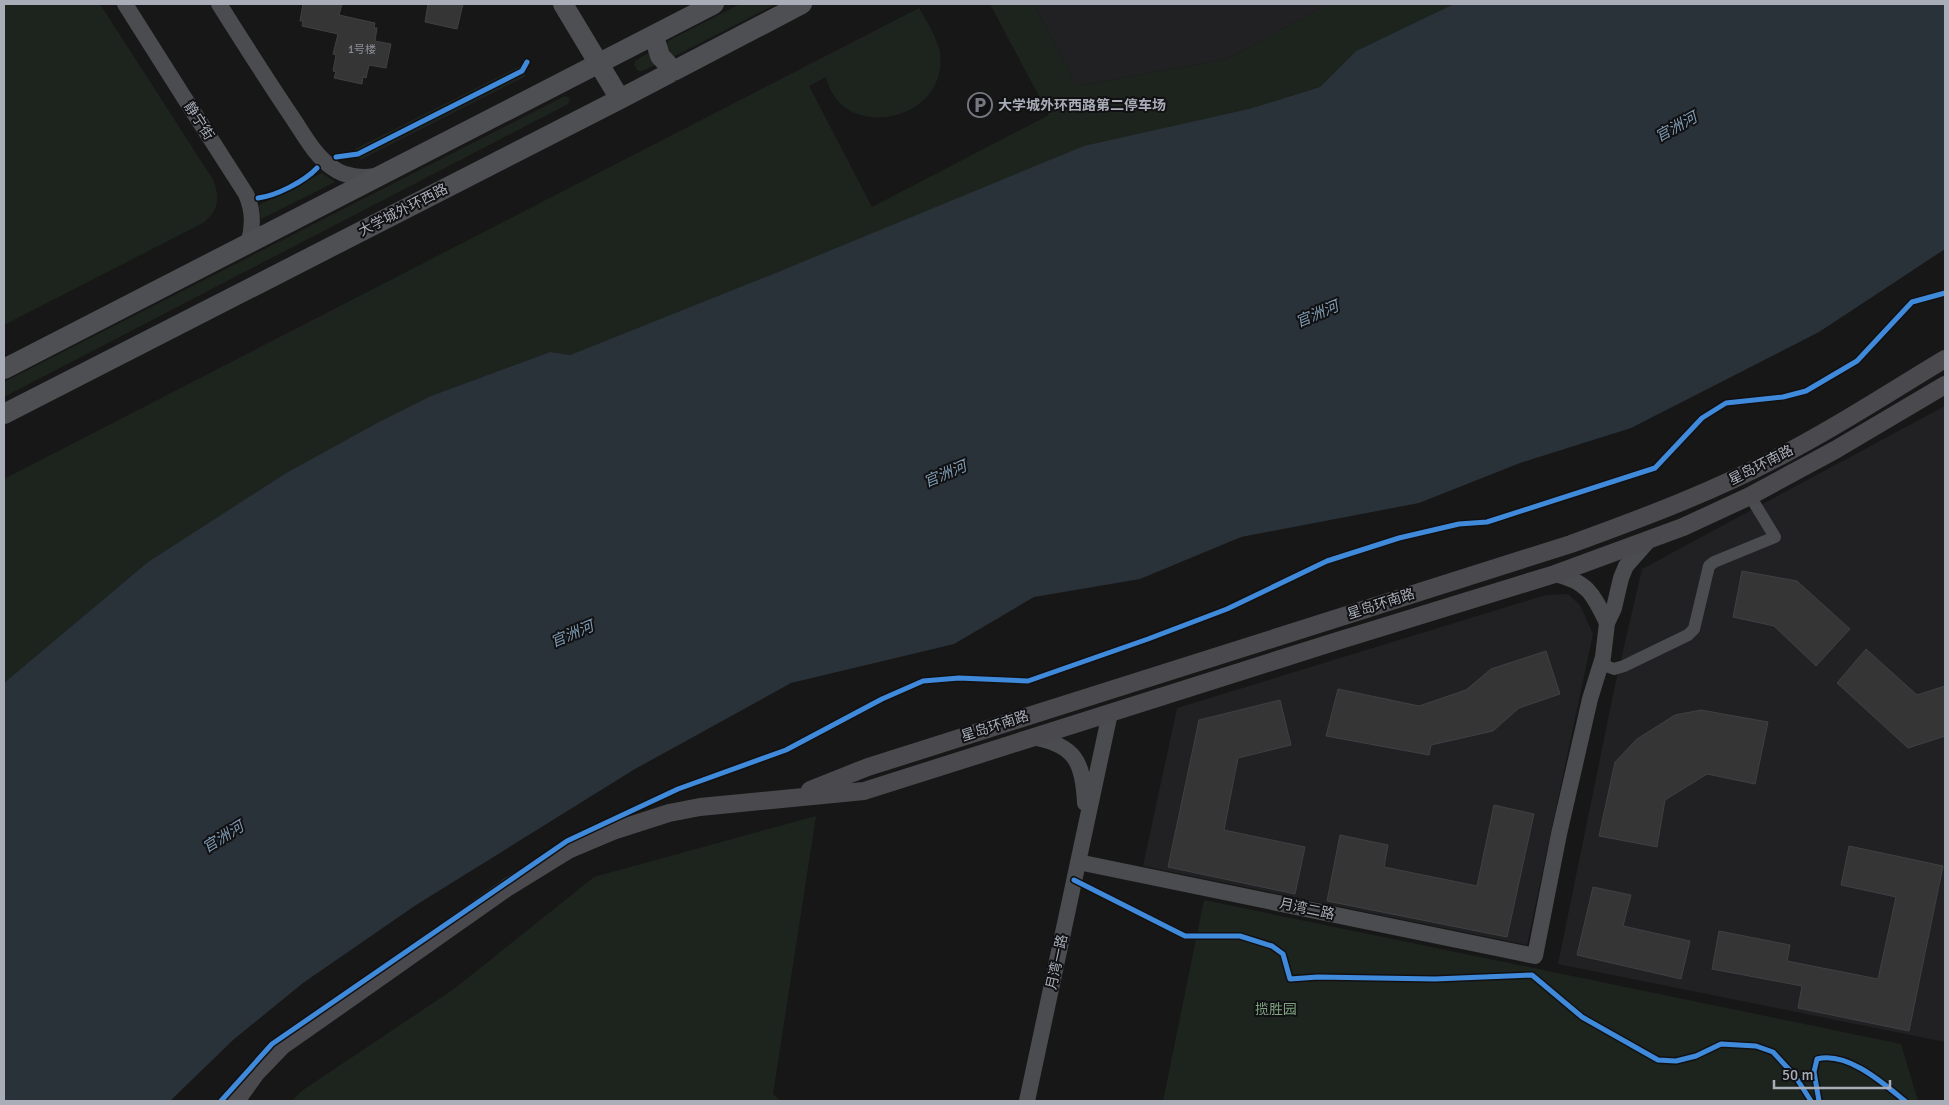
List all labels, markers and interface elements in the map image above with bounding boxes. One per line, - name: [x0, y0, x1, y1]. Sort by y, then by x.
- house number: 1号楼: [348, 43, 376, 56]
- parking icon: 大学城外环西路第二停车场: [967, 92, 993, 118]
- place label: 大学城外环西路第二停车场: [998, 97, 1166, 114]
- street label: 静宁街: [180, 99, 218, 143]
- water label: 官洲河: [1652, 107, 1703, 146]
- street label: 大学城外环西路: [355, 180, 451, 240]
- water label: 官洲河: [1293, 296, 1344, 331]
- street label: 星岛环南路: [1726, 442, 1796, 488]
- water label: 官洲河: [921, 456, 972, 491]
- street label: 星岛环南路: [1345, 585, 1417, 623]
- water label: 官洲河: [548, 616, 599, 651]
- street label: 星岛环南路: [959, 707, 1031, 745]
- water label: 官洲河: [199, 816, 249, 857]
- street label: 月湾二路: [1278, 895, 1336, 923]
- street label: 月湾一路: [1043, 933, 1071, 991]
- park label: 揽胜园: [1255, 1001, 1297, 1018]
- scale bar: [1774, 1058, 1890, 1090]
- text: 50 m: [1782, 1066, 1813, 1084]

